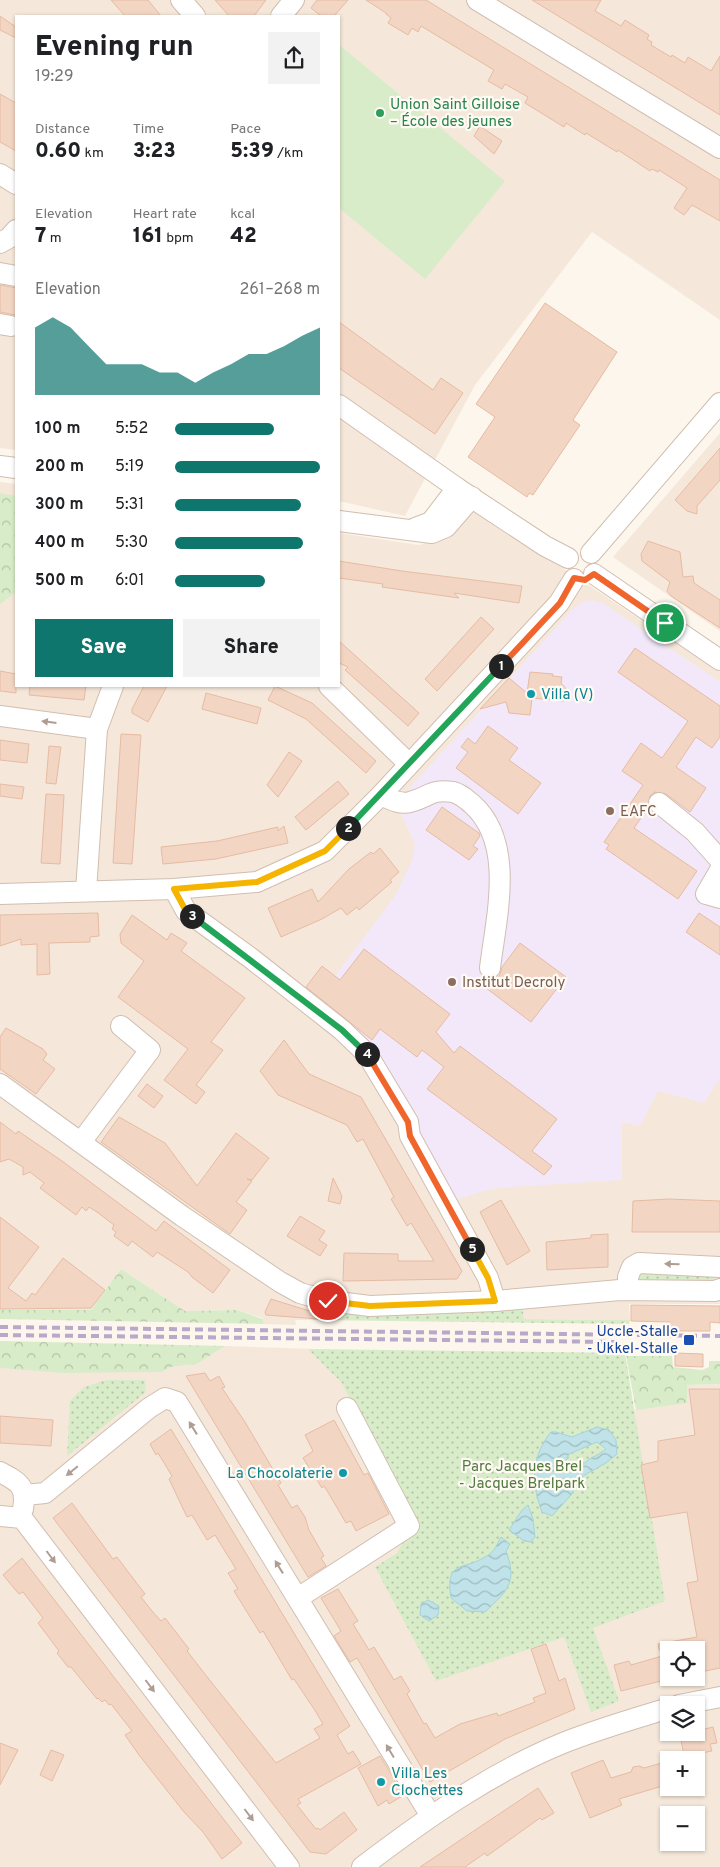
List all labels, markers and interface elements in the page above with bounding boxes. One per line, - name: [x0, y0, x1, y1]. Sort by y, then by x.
- text: Evening run: [35, 30, 194, 66]
- button: share: [268, 32, 320, 84]
- text: 19:29: [35, 67, 73, 87]
- place label: Union Saint Gilloise – École des jeunes: [390, 96, 520, 132]
- marker: Union Saint Gilloise – École des jeunes: [374, 107, 386, 119]
- text: Distance: [35, 121, 90, 138]
- text: Time: [133, 121, 164, 138]
- text: Pace: [230, 121, 261, 138]
- text: 0.60: [35, 138, 81, 165]
- text: 3:23: [133, 138, 176, 165]
- text: 5:39: [230, 138, 274, 165]
- text: km: [81, 145, 104, 162]
- text: /km: [274, 145, 303, 162]
- text: Elevation: [35, 206, 93, 223]
- text: Heart rate: [133, 206, 197, 223]
- text: kcal: [230, 206, 255, 223]
- text: 7: [35, 223, 46, 250]
- text: 161: [133, 223, 163, 250]
- text: 42: [230, 223, 257, 250]
- text: m: [46, 230, 62, 247]
- text: bpm: [163, 230, 194, 247]
- text: Elevation: [35, 280, 101, 300]
- text: 261–268 m: [239, 280, 320, 300]
- text: 100 m: [35, 419, 81, 439]
- text: 5:52: [115, 419, 148, 439]
- text: 200 m: [35, 457, 84, 477]
- text: 5:19: [115, 457, 144, 477]
- text: 300 m: [35, 495, 83, 515]
- text: 5:31: [115, 495, 144, 515]
- text: 400 m: [35, 533, 84, 553]
- text: 5:30: [115, 533, 148, 553]
- text: 500 m: [35, 571, 84, 591]
- text: 6:01: [115, 571, 144, 591]
- pin: [644, 602, 686, 644]
- icon: arrive: [651, 609, 679, 637]
- button: Save: [35, 619, 173, 677]
- button: Share: [183, 619, 320, 677]
- pin: 1: [488, 654, 514, 678]
- text: 1: [499, 658, 504, 675]
- place label: Villa (V): [541, 686, 594, 705]
- marker: Villa (V): [525, 688, 537, 700]
- one-way arrow: [41, 718, 57, 726]
- place label: EAFC: [620, 803, 657, 822]
- marker: EAFC: [604, 805, 616, 817]
- pin: 2: [336, 816, 360, 840]
- text: 2: [344, 820, 353, 837]
- pin: 3: [180, 904, 204, 928]
- text: 3: [188, 908, 197, 925]
- place label: Institut Decroly: [462, 974, 565, 993]
- marker: Institut Decroly: [446, 976, 458, 988]
- pin: 4: [354, 1042, 380, 1066]
- text: 4: [363, 1046, 372, 1063]
- pin: 5: [460, 1236, 484, 1262]
- text: 5: [468, 1241, 477, 1258]
- one-way arrow: [663, 1260, 679, 1268]
- pin: [307, 1280, 349, 1322]
- icon: check: [314, 1287, 342, 1315]
- place label: Uccle-Stalle - Ukkel-Stalle: [587, 1323, 678, 1359]
- marker: Uccle-Stalle - Ukkel-Stalle: [682, 1333, 696, 1347]
- one-way arrow: [189, 1422, 198, 1435]
- park label: Parc Jacques Brel - Jacques Brelpark: [459, 1458, 585, 1494]
- place label: La Chocolaterie: [227, 1465, 333, 1484]
- one-way arrow: [65, 1466, 78, 1477]
- marker: La Chocolaterie: [337, 1467, 349, 1479]
- one-way arrow: [46, 1550, 57, 1563]
- one-way arrow: [274, 1560, 283, 1573]
- map controls: [660, 1641, 705, 1851]
- button: locate: [660, 1641, 705, 1686]
- one-way arrow: [145, 1679, 155, 1693]
- button: layers: [660, 1696, 705, 1741]
- one-way arrow: [385, 1744, 394, 1757]
- button: +: [660, 1751, 705, 1796]
- place label: Villa Les Clochettes: [391, 1765, 463, 1801]
- marker: Villa Les Clochettes: [375, 1776, 387, 1788]
- button: −: [660, 1806, 705, 1851]
- one-way arrow: [244, 1808, 254, 1822]

